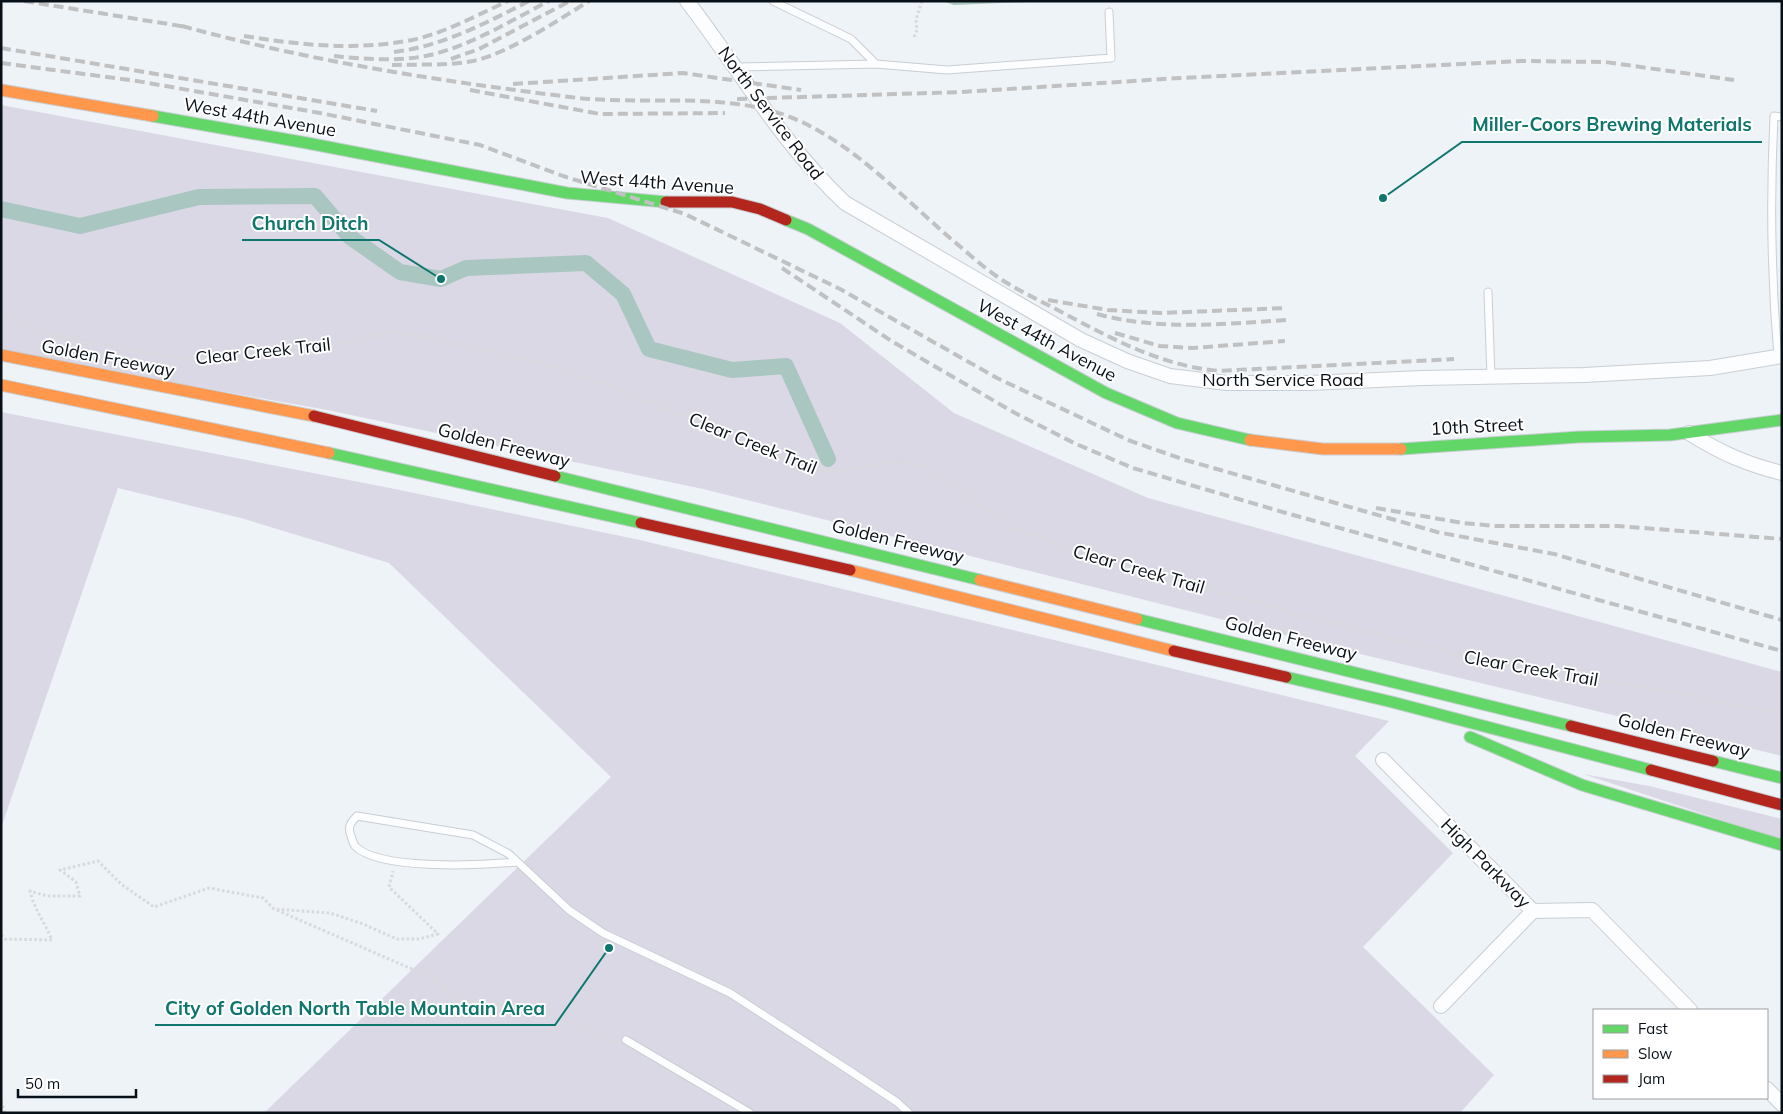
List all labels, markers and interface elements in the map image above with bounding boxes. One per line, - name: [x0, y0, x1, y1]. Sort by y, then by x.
- street label: North Service Road: [713, 42, 829, 184]
- street label: West 44th Avenue: [182, 92, 338, 142]
- callout: Miller-Coors Brewing Materials: [1462, 108, 1762, 142]
- text: Miller-Coors Brewing Materials: [1472, 112, 1752, 136]
- street label: West 44th Avenue: [579, 165, 735, 199]
- callout: Church Ditch: [242, 206, 379, 240]
- text: Church Ditch: [252, 211, 368, 235]
- street label: West 44th Avenue: [973, 294, 1121, 386]
- street label: Clear Creek Trail: [194, 332, 332, 370]
- street label: Golden Freeway: [39, 334, 177, 382]
- street label: North Service Road: [1202, 368, 1364, 391]
- street label: Clear Creek Trail: [686, 407, 820, 479]
- street label: 10th Street: [1430, 412, 1524, 440]
- street label: Golden Freeway: [436, 417, 573, 473]
- street label: Golden Freeway: [830, 513, 967, 569]
- street label: Clear Creek Trail: [1070, 539, 1208, 599]
- street label: Golden Freeway: [1223, 610, 1360, 666]
- street label: Clear Creek Trail: [1462, 645, 1600, 691]
- street label: Golden Freeway: [1616, 707, 1753, 763]
- street label: High Parkway: [1436, 813, 1536, 913]
- callout: City of Golden North Table Mountain Area: [155, 991, 555, 1025]
- text: City of Golden North Table Mountain Area: [165, 996, 545, 1020]
- legend: [1593, 1009, 1768, 1099]
- text: Fast: [1638, 1019, 1668, 1038]
- text: Slow: [1638, 1044, 1672, 1063]
- scale bar: [18, 1066, 135, 1098]
- text: Jam: [1638, 1069, 1665, 1088]
- text: 50 m: [25, 1074, 60, 1093]

